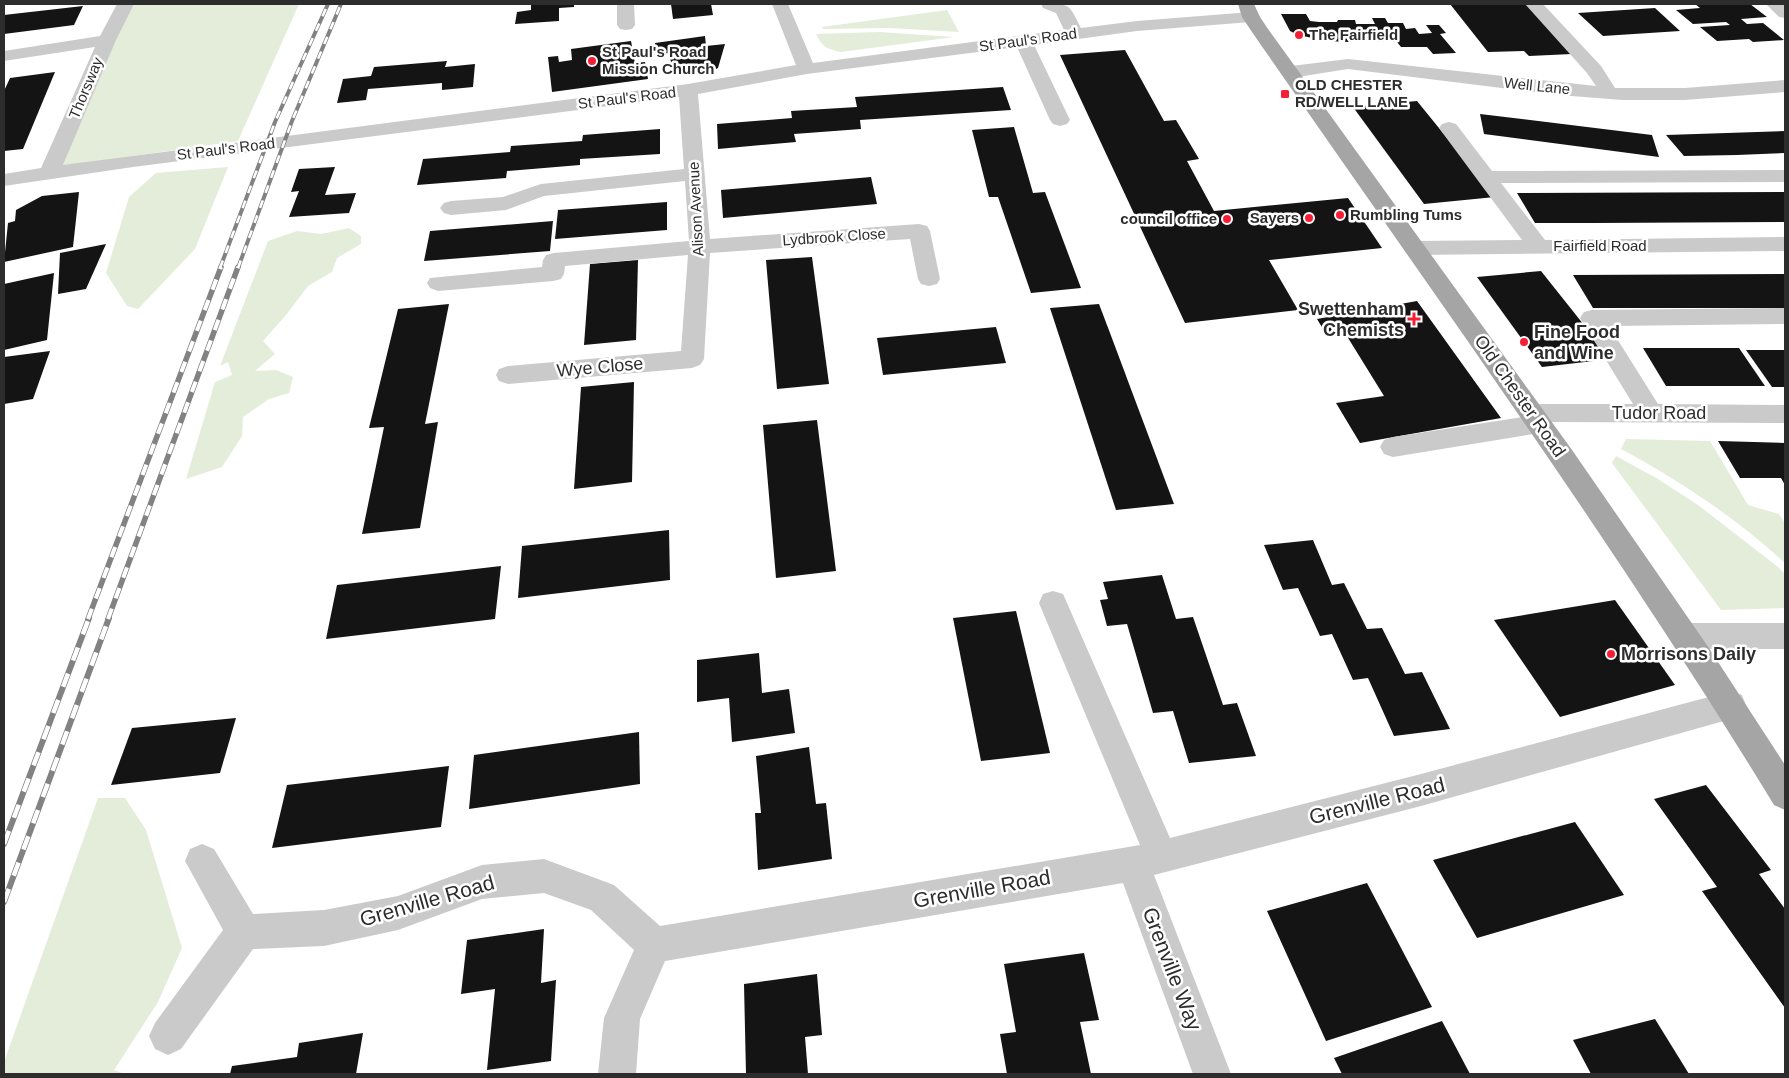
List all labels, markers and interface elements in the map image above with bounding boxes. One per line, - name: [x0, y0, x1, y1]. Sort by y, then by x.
- street label: St Paul's Road: [978, 24, 1078, 55]
- place label: The Fairfield: [1309, 26, 1398, 43]
- marker: The Fairfield: [1293, 29, 1305, 41]
- place label: St Paul's Road Mission Church: [602, 43, 715, 77]
- street label: Thorsway: [65, 54, 106, 121]
- marker: St Paul's Road Mission Church: [586, 55, 598, 67]
- street label: Well Lane: [1503, 74, 1571, 97]
- place label: OLD CHESTER RD/WELL LANE: [1295, 76, 1408, 110]
- street label: St Paul's Road: [577, 83, 677, 112]
- marker: OLD CHESTER RD/WELL LANE: [1279, 88, 1291, 100]
- street label: St Paul's Road: [176, 134, 276, 163]
- street label: Alison Avenue: [685, 161, 706, 257]
- place label: Rumbling Tums: [1350, 206, 1462, 223]
- place label: Sayers: [1250, 209, 1299, 226]
- marker: Rumbling Tums: [1334, 209, 1346, 221]
- place label: council office: [1120, 210, 1217, 227]
- marker: Sayers: [1303, 212, 1315, 224]
- marker: council office: [1221, 213, 1233, 225]
- street label: Lydbrook Close: [782, 224, 886, 249]
- street label: Fairfield Road: [1553, 237, 1647, 254]
- place label: Swettenham Chemists: [1298, 299, 1404, 340]
- marker: Swettenham Chemists: [1408, 313, 1420, 325]
- place label: Fine Food and Wine: [1534, 322, 1620, 363]
- street label: Old Chester Road: [1470, 331, 1570, 461]
- marker: Fine Food and Wine: [1518, 336, 1530, 348]
- street label: Wye Close: [556, 353, 644, 381]
- street label: Tudor Road: [1612, 403, 1706, 423]
- place label: Morrisons Daily: [1621, 644, 1756, 664]
- marker: Morrisons Daily: [1605, 648, 1617, 660]
- street label: Grenville Road: [1307, 773, 1447, 828]
- street label: Grenville Road: [912, 865, 1052, 912]
- street label: Grenville Road: [357, 870, 497, 931]
- street label: Grenville Way: [1138, 904, 1207, 1034]

